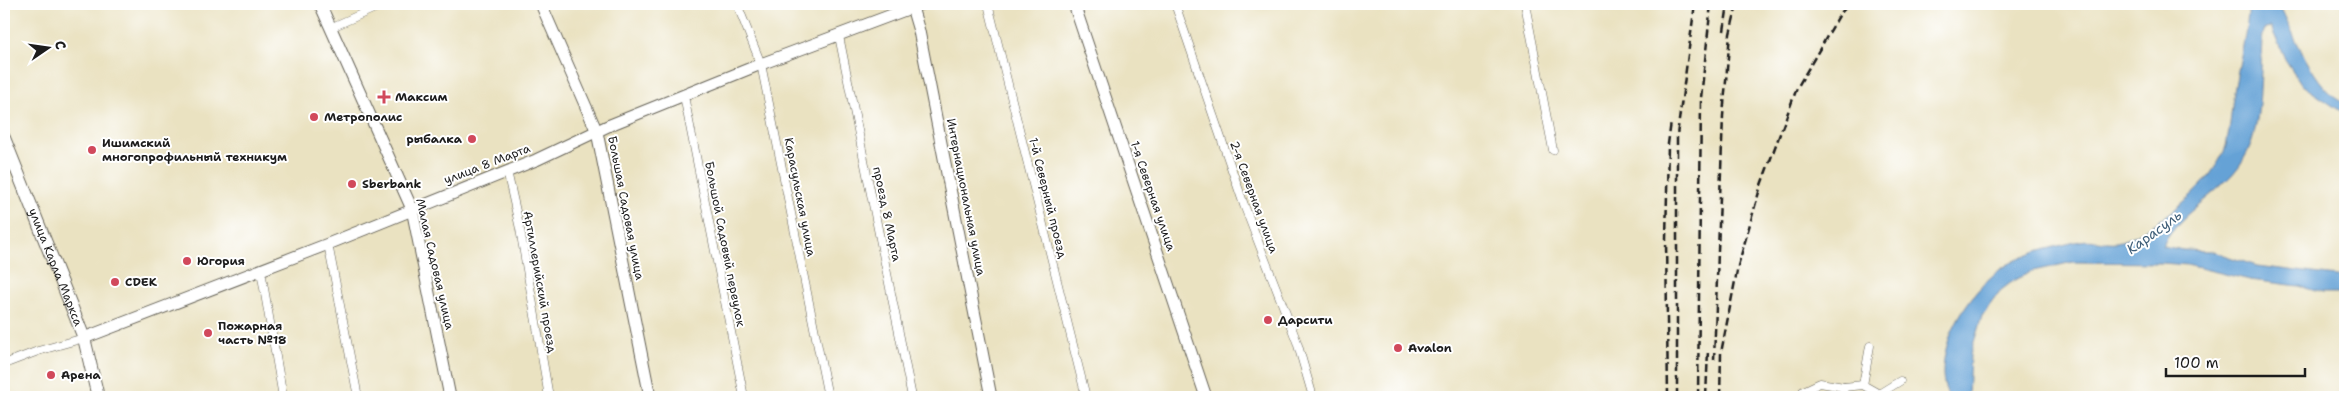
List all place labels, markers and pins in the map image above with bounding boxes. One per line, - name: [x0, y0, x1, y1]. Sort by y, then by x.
- place label: Максим: [395, 89, 448, 105]
- marker: Максим: [377, 90, 391, 104]
- place label: Метрополис: [324, 109, 402, 125]
- marker: Метрополис: [308, 111, 320, 123]
- place label: рыбалка: [406, 131, 463, 147]
- marker: рыбалка: [466, 133, 478, 145]
- place label: Ишимский многопрофильный техникум: [102, 135, 287, 165]
- marker: Ишимский многопрофильный техникум: [86, 144, 98, 156]
- place label: Sberbank: [362, 176, 421, 192]
- marker: Sberbank: [346, 178, 358, 190]
- place label: Югория: [197, 253, 245, 269]
- marker: Югория: [181, 255, 193, 267]
- place label: CDEK: [125, 274, 158, 290]
- marker: CDEK: [109, 276, 121, 288]
- place label: Дарсити: [1278, 312, 1333, 328]
- marker: Дарсити: [1262, 314, 1274, 326]
- place label: Пожарная часть №18: [218, 318, 286, 348]
- marker: Пожарная часть №18: [202, 327, 214, 339]
- place label: Avalon: [1408, 340, 1452, 356]
- marker: Avalon: [1392, 342, 1404, 354]
- place label: Арена: [61, 367, 102, 383]
- marker: Арена: [45, 369, 57, 381]

